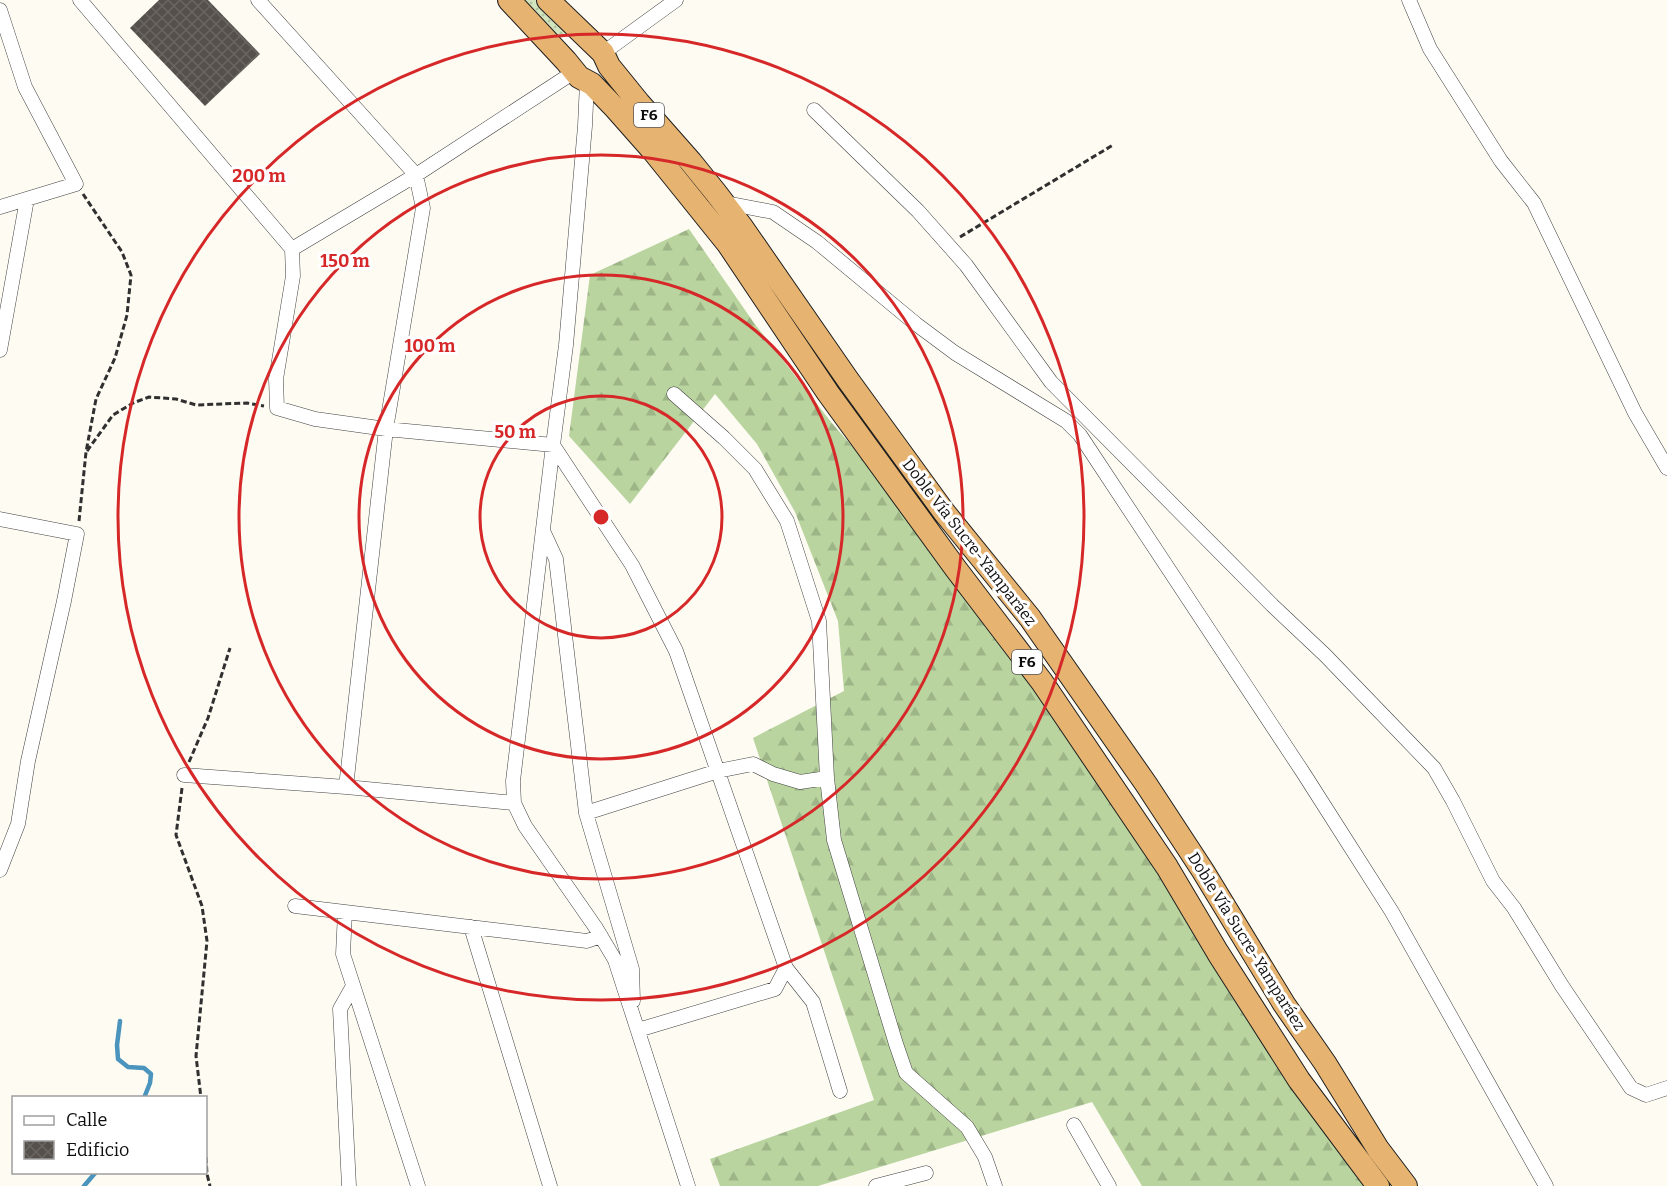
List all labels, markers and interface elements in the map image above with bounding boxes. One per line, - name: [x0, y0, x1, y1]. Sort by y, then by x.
- road number: F6: [634, 103, 664, 127]
- text: 200 m: [232, 165, 286, 187]
- text: 150 m: [320, 250, 370, 272]
- text: 100 m: [404, 335, 456, 357]
- text: 50 m: [494, 421, 536, 443]
- street label: Doble Vía Sucre-Yamparáez: [899, 455, 1041, 630]
- centre of rings: [591, 507, 611, 527]
- road number: F6: [1012, 650, 1042, 674]
- street label: Doble Vía Sucre-Yamparáez: [1184, 849, 1309, 1034]
- legend: [12, 1096, 207, 1174]
- text: Calle: [66, 1109, 107, 1131]
- text: Edificio: [66, 1139, 129, 1161]

